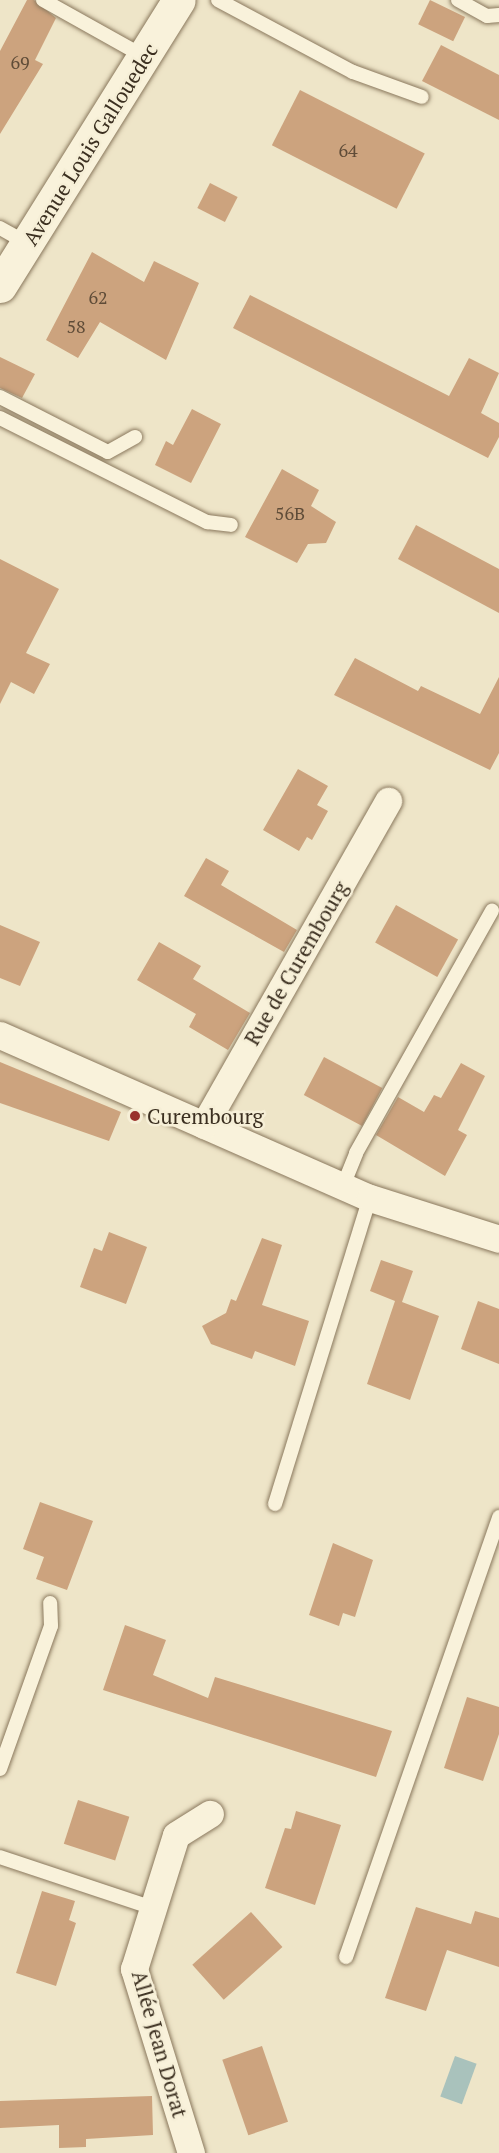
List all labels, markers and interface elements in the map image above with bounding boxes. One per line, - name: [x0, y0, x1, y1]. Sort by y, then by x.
- street label: Avenue Louis Gallouedec: [17, 38, 163, 250]
- house number: 69: [10, 51, 30, 73]
- house number: 64: [338, 139, 358, 161]
- house number: 62: [88, 286, 108, 308]
- house number: 58: [66, 315, 86, 337]
- house number: 56B: [275, 502, 305, 524]
- street label: Rue de Curembourg: [239, 877, 353, 1049]
- place label: Curembourg: [147, 1103, 264, 1129]
- marker: Curembourg: [128, 1109, 142, 1123]
- street label: Allée Jean Dorat: [127, 1967, 193, 2121]

